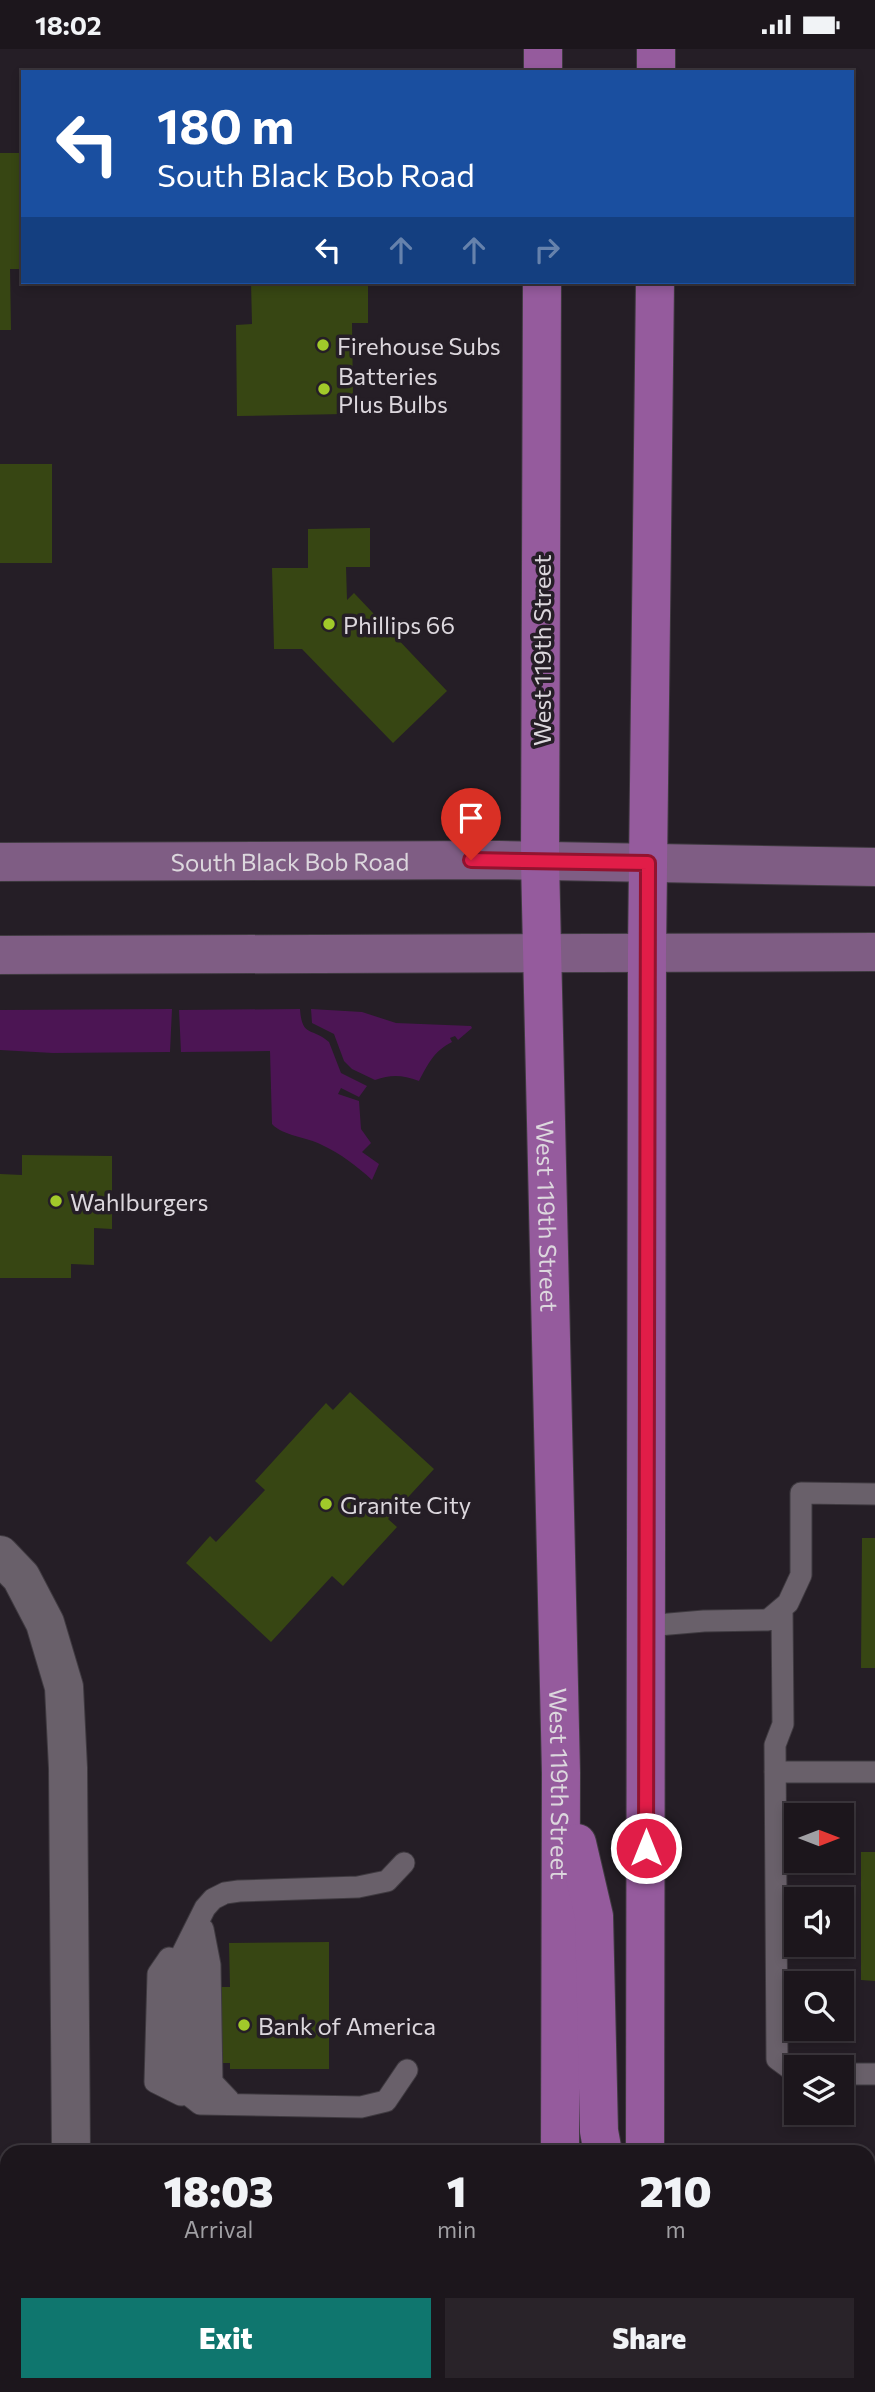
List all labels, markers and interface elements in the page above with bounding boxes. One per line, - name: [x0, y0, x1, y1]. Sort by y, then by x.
- text: 18:02: [35, 9, 102, 40]
- text: 180 m: [157, 94, 294, 154]
- icon: left: [42, 98, 133, 189]
- text: South Black Bob Road: [157, 154, 475, 194]
- icon: left: [309, 231, 347, 269]
- icon: ahead: [382, 231, 420, 269]
- icon: ahead: [455, 231, 493, 269]
- icon: right: [528, 231, 566, 269]
- place label: Firehouse Subs: [337, 331, 501, 360]
- marker: Firehouse Subs: [315, 337, 331, 353]
- place label: Batteries Plus Bulbs: [338, 361, 448, 418]
- marker: Batteries Plus Bulbs: [316, 381, 332, 397]
- street label: West 119th Street: [527, 554, 556, 746]
- place label: Phillips 66: [343, 610, 455, 639]
- marker: Phillips 66: [321, 616, 337, 632]
- pin: [441, 788, 501, 860]
- icon: arrive: [452, 799, 490, 837]
- street label: South Black Bob Road: [171, 846, 409, 876]
- street label: West 119th Street: [531, 1120, 565, 1312]
- place label: Wahlburgers: [70, 1187, 208, 1216]
- marker: Wahlburgers: [48, 1193, 64, 1209]
- place label: Granite City: [340, 1490, 471, 1519]
- marker: Granite City: [318, 1496, 334, 1512]
- street label: West 119th Street: [545, 1687, 576, 1880]
- north arrow: [784, 1803, 854, 1873]
- map controls: [784, 1803, 854, 2125]
- position arrow: [609, 1811, 683, 1885]
- button: sound: [784, 1887, 854, 1957]
- button: search: [784, 1971, 854, 2041]
- place label: Bank of America: [258, 2011, 436, 2040]
- marker: Bank of America: [236, 2017, 252, 2033]
- button: layers: [784, 2055, 854, 2125]
- text: 18:03: [163, 2164, 274, 2216]
- text: 1: [447, 2164, 466, 2216]
- text: 210: [640, 2164, 712, 2216]
- text: Arrival: [184, 2215, 253, 2243]
- text: min: [437, 2215, 476, 2243]
- text: m: [666, 2215, 686, 2243]
- button: Exit: [21, 2298, 431, 2378]
- button: Share: [445, 2298, 854, 2378]

